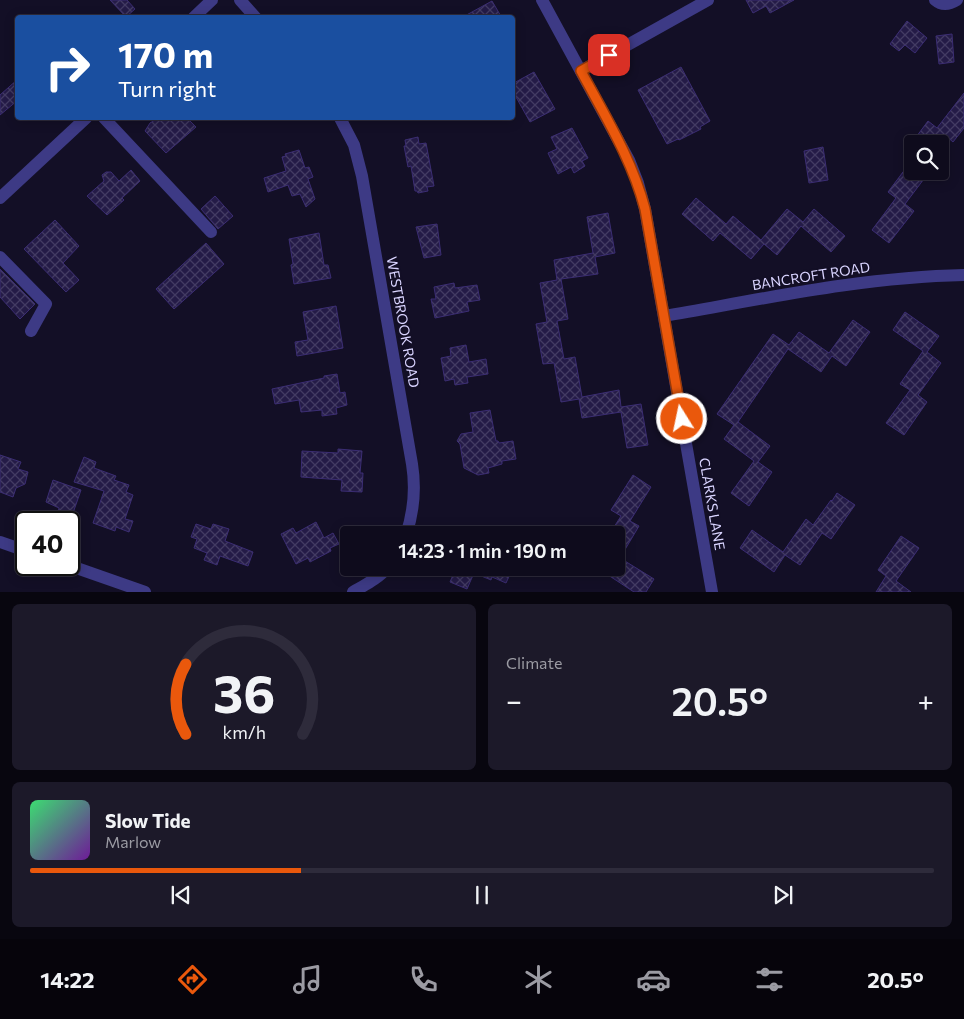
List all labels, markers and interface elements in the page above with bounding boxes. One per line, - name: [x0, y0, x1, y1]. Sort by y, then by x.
- text: 170 m: [118, 32, 213, 75]
- pin: [588, 34, 630, 76]
- icon: right: [35, 35, 100, 100]
- icon: arrive: [595, 41, 623, 69]
- text: Turn right: [118, 75, 216, 102]
- map controls: [904, 135, 949, 180]
- button: search: [904, 135, 949, 180]
- street label: WESTBROOK ROAD: [384, 255, 423, 389]
- street label: BANCROFT ROAD: [751, 258, 871, 293]
- position arrow: [655, 392, 707, 444]
- street label: CLARKS LANE: [696, 456, 729, 551]
- speed limit sign: 40: [15, 511, 80, 576]
- text: 14:23 · 1 min · 190 m: [398, 539, 567, 562]
- text: Climate: [506, 653, 562, 672]
- text: 36: [213, 660, 275, 724]
- text: 20.5°: [672, 677, 768, 724]
- text: −: [506, 683, 522, 717]
- text: +: [918, 683, 934, 717]
- text: km/h: [222, 721, 266, 743]
- text: Slow Tide: [105, 809, 191, 832]
- text: Marlow: [105, 832, 161, 851]
- icon: previous: [167, 881, 195, 909]
- icon: pause: [468, 881, 496, 909]
- icon: next: [769, 881, 797, 909]
- icon: directions: [175, 962, 210, 997]
- icon: music: [290, 962, 325, 997]
- icon: phone: [406, 962, 441, 997]
- icon: climate: [521, 962, 556, 997]
- icon: car: [636, 962, 671, 997]
- icon: filters: [752, 962, 787, 997]
- text: 14:22: [40, 966, 95, 993]
- text: 20.5°: [867, 966, 924, 993]

